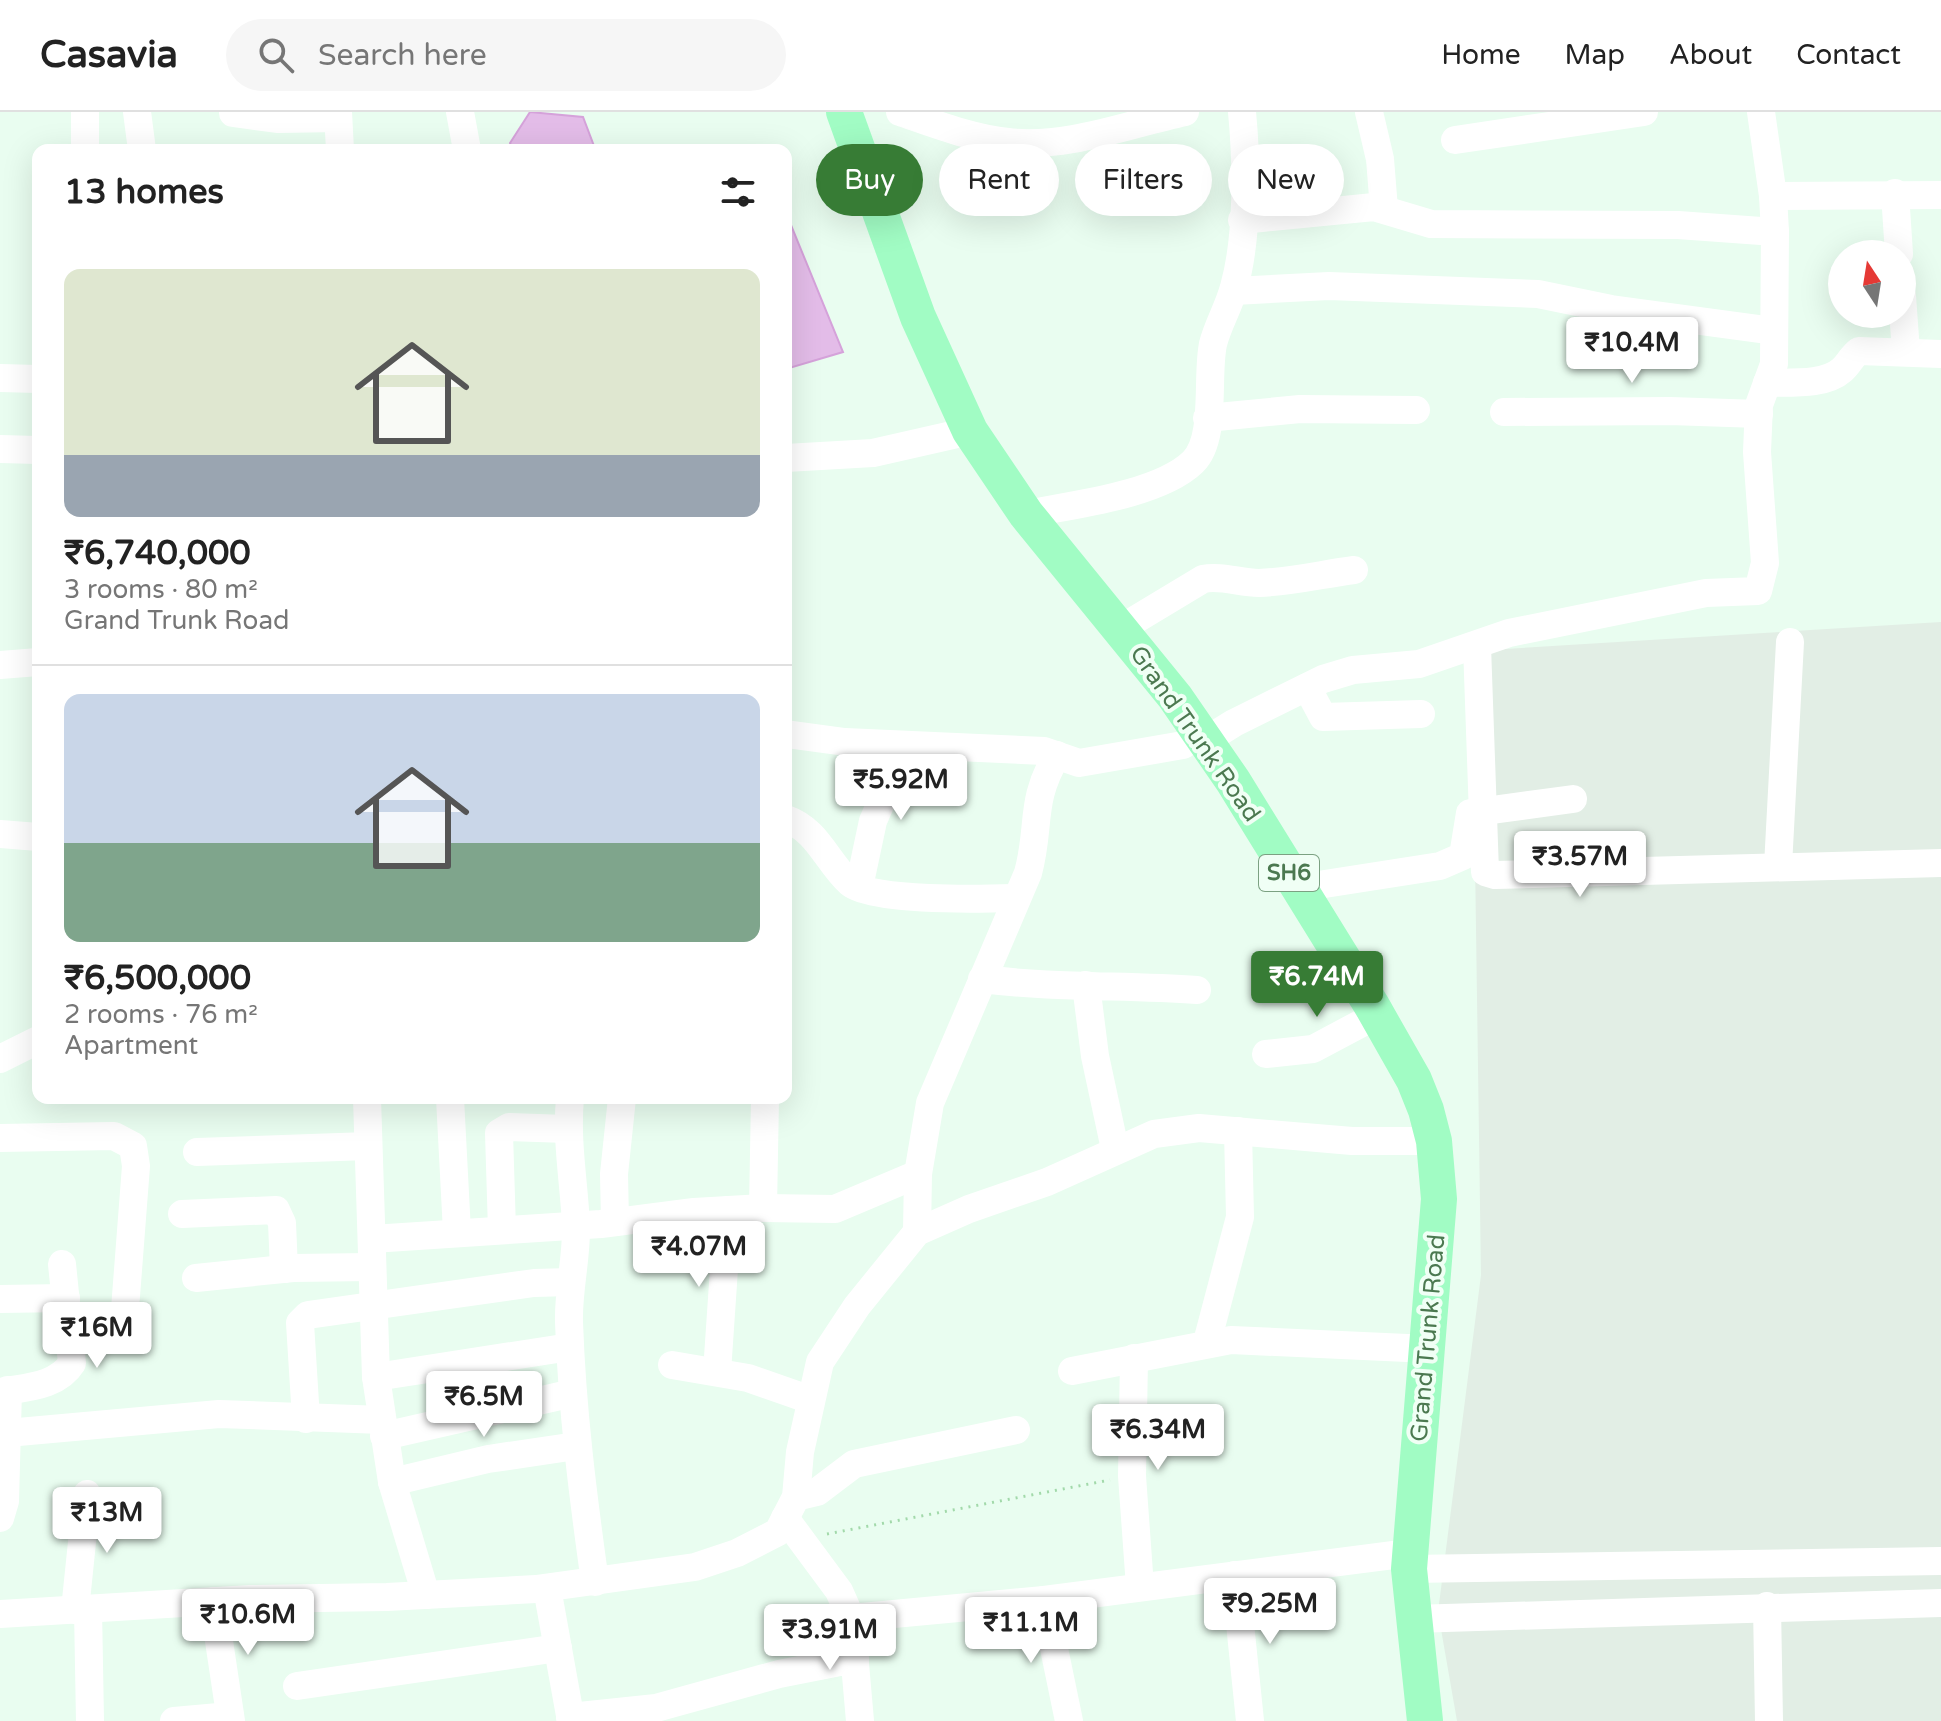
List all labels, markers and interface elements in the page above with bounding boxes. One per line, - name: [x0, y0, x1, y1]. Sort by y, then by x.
- search box: [226, 19, 786, 91]
- text: Casavia: [40, 32, 178, 78]
- icon: search: [254, 33, 298, 77]
- text: Search here: [318, 37, 487, 74]
- text: Home: [1441, 38, 1521, 72]
- text: Map: [1565, 38, 1625, 72]
- text: About: [1669, 38, 1752, 72]
- text: Contact: [1796, 38, 1901, 72]
- chip: Buy: [816, 144, 923, 216]
- chip: Rent: [939, 144, 1059, 216]
- chip: Filters: [1075, 144, 1212, 216]
- chip: New: [1228, 144, 1344, 216]
- icon: filters: [716, 170, 760, 214]
- text: 13 homes: [64, 172, 224, 213]
- north arrow: [1828, 240, 1916, 328]
- map controls: [1828, 240, 1916, 328]
- pin: ₹10.4M: [1567, 317, 1697, 385]
- icon: home: [340, 321, 484, 465]
- text: ₹10.4M: [1584, 327, 1680, 358]
- text: ₹6,740,000: [64, 533, 251, 574]
- text: 3 rooms · 80 m²: [64, 574, 258, 605]
- text: Grand Trunk Road: [64, 605, 289, 636]
- street label: Grand Trunk Road: [1123, 640, 1267, 828]
- icon: home: [340, 746, 484, 890]
- pin: ₹5.92M: [836, 754, 966, 822]
- text: ₹5.92M: [853, 764, 949, 795]
- pin: ₹3.57M: [1515, 831, 1645, 899]
- text: ₹3.57M: [1532, 841, 1628, 872]
- road number: SH6: [1259, 855, 1319, 891]
- pin: ₹6.74M: [1252, 951, 1382, 1019]
- text: ₹6,500,000: [64, 958, 251, 999]
- text: ₹6.74M: [1269, 961, 1365, 992]
- text: 2 rooms · 76 m²: [64, 999, 258, 1030]
- text: Apartment: [64, 1030, 198, 1061]
- pin: ₹4.07M: [634, 1221, 764, 1289]
- text: ₹4.07M: [651, 1231, 747, 1262]
- street label: Grand Trunk Road: [1404, 1233, 1452, 1443]
- pin: ₹16M: [50, 1302, 144, 1370]
- text: ₹16M: [61, 1312, 133, 1343]
- pin: ₹6.5M: [428, 1371, 540, 1439]
- text: ₹6.5M: [444, 1381, 524, 1412]
- pin: ₹6.34M: [1093, 1404, 1223, 1472]
- text: ₹6.34M: [1110, 1414, 1206, 1445]
- pin: ₹13M: [60, 1487, 154, 1555]
- text: ₹13M: [71, 1497, 143, 1528]
- pin: ₹9.25M: [1205, 1578, 1335, 1646]
- text: ₹9.25M: [1222, 1588, 1318, 1619]
- pin: ₹10.6M: [183, 1589, 313, 1657]
- pin: ₹11.1M: [966, 1597, 1096, 1665]
- text: ₹10.6M: [200, 1599, 296, 1630]
- pin: ₹3.91M: [765, 1604, 895, 1672]
- text: ₹11.1M: [983, 1607, 1079, 1638]
- text: ₹3.91M: [782, 1614, 878, 1645]

